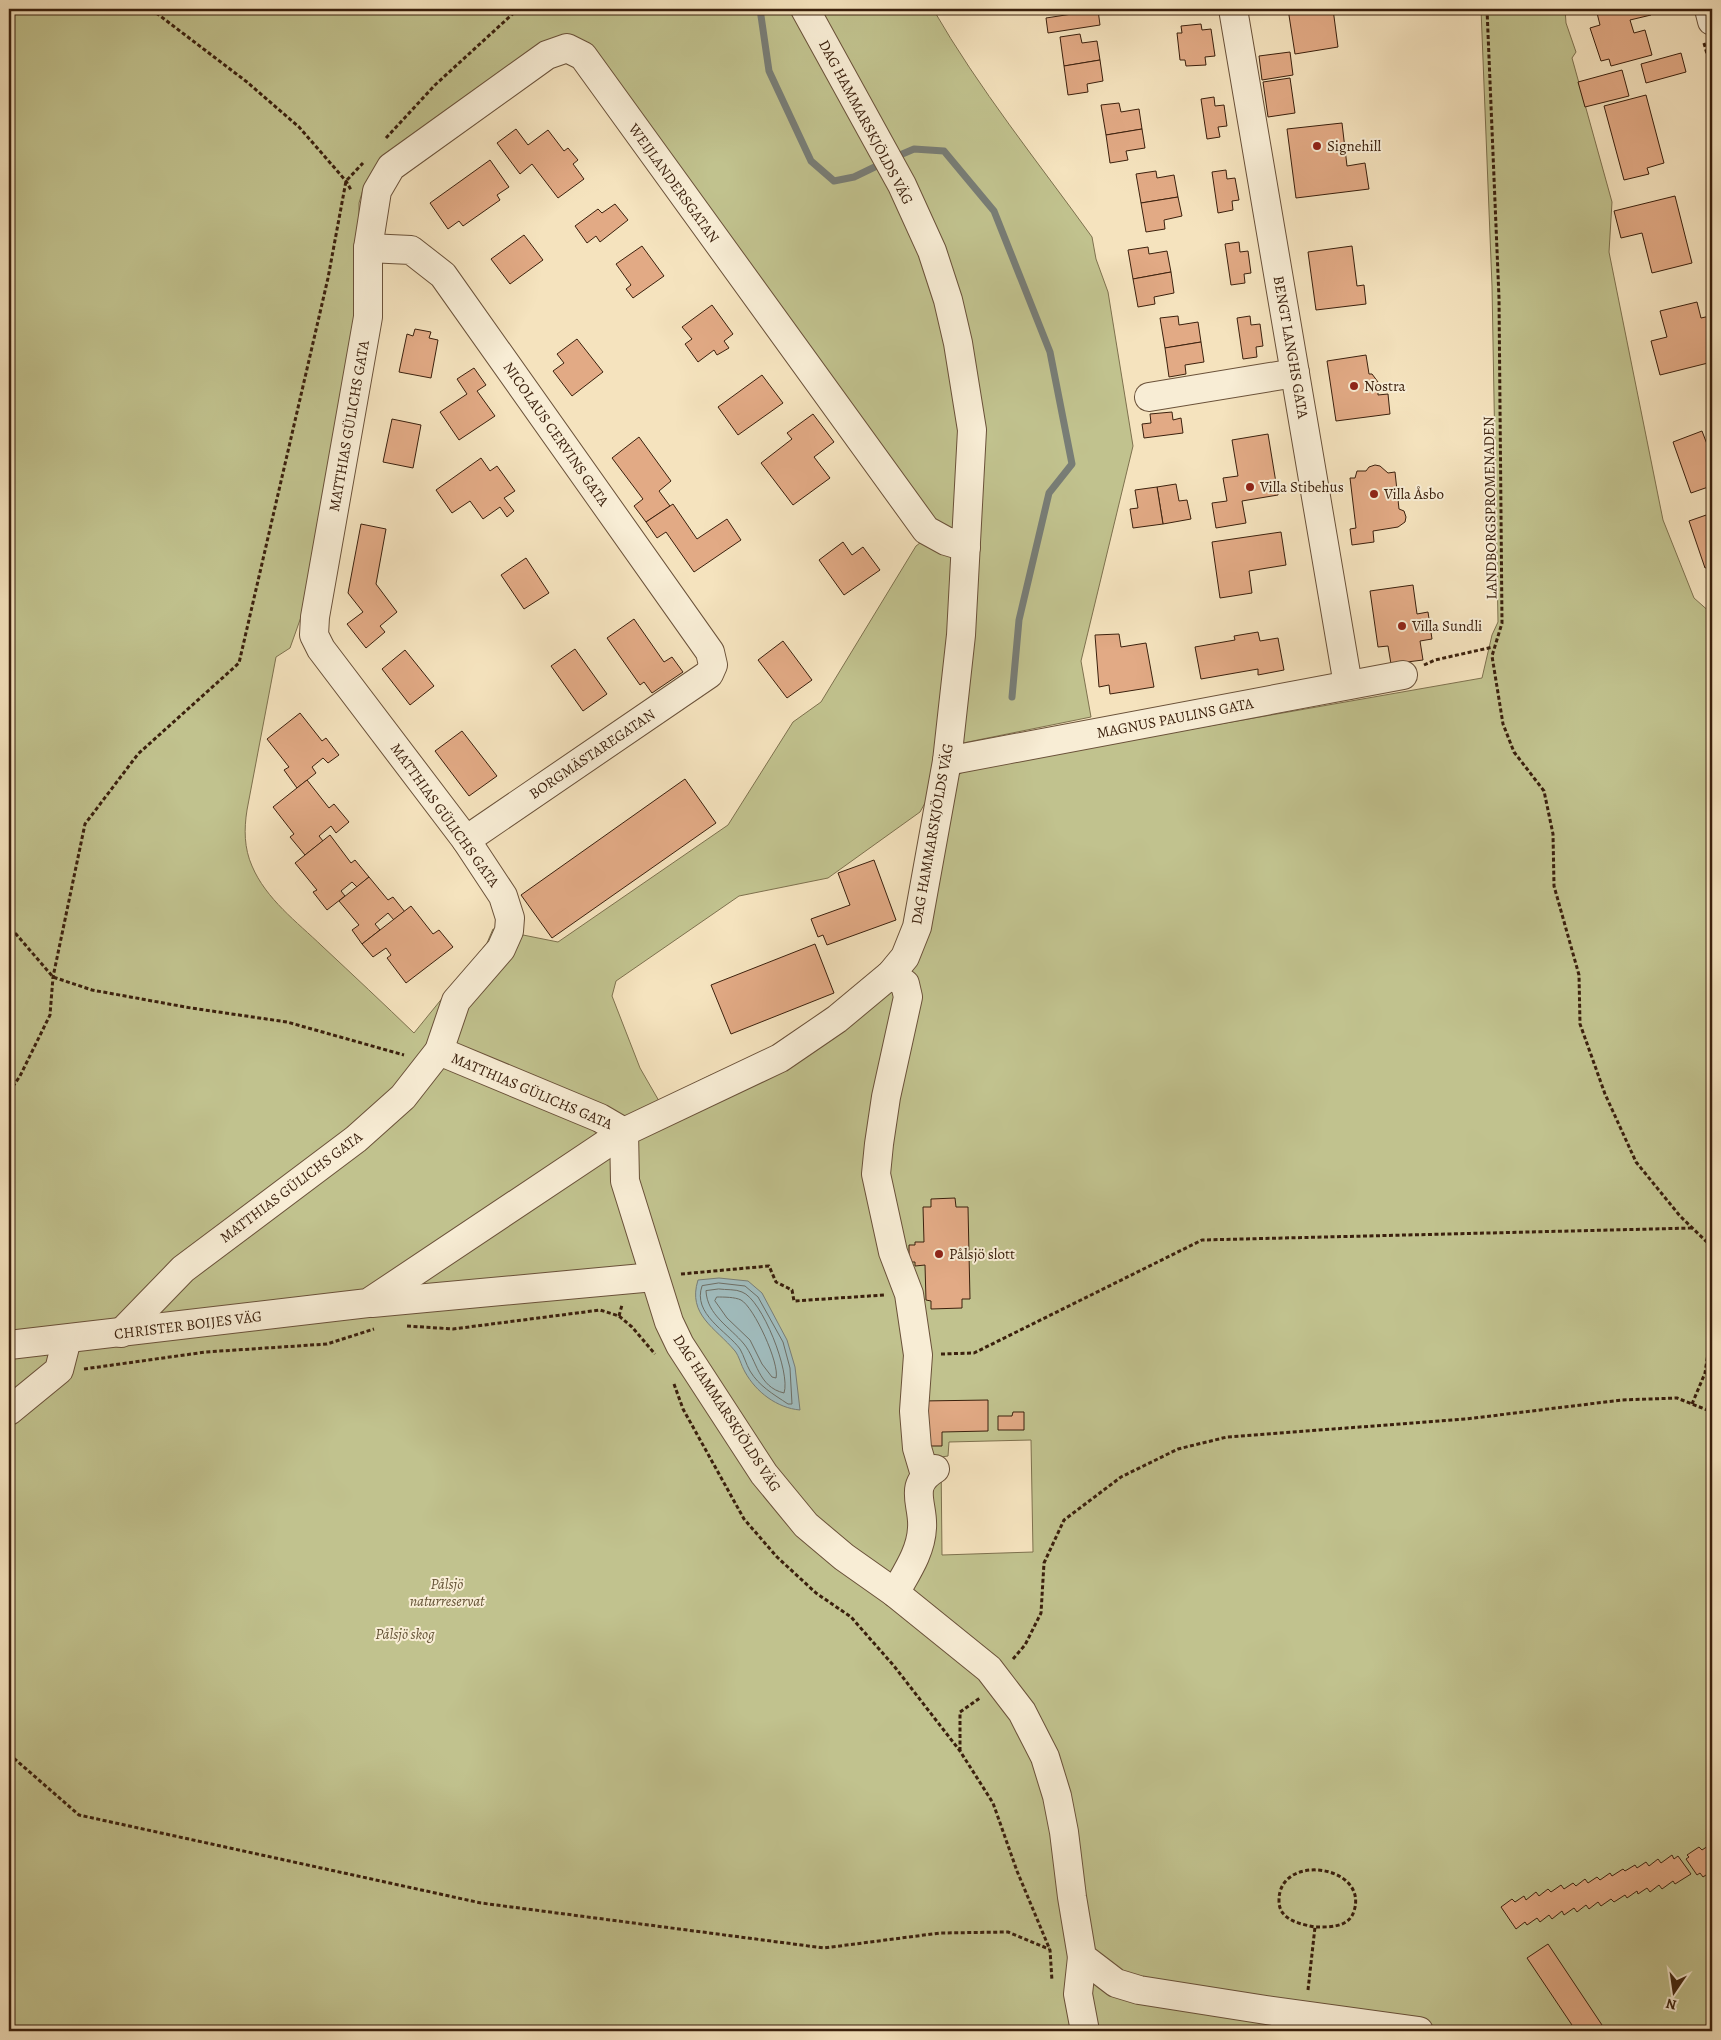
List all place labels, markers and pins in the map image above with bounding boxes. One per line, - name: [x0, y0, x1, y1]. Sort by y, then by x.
- place label: Signehill: [1327, 136, 1381, 156]
- marker: Signehill: [1311, 140, 1323, 152]
- place label: Nostra: [1364, 376, 1406, 396]
- marker: Nostra: [1348, 380, 1360, 392]
- place label: Villa Stibehus: [1259, 477, 1344, 497]
- marker: Villa Stibehus: [1244, 481, 1256, 493]
- place label: Villa Åsbo: [1383, 484, 1444, 504]
- marker: Villa Åsbo: [1368, 488, 1380, 500]
- place label: Villa Sundli: [1411, 616, 1482, 636]
- marker: Villa Sundli: [1396, 620, 1408, 632]
- place label: Pålsjö slott: [949, 1244, 1015, 1264]
- marker: Pålsjö slott: [933, 1248, 945, 1260]

